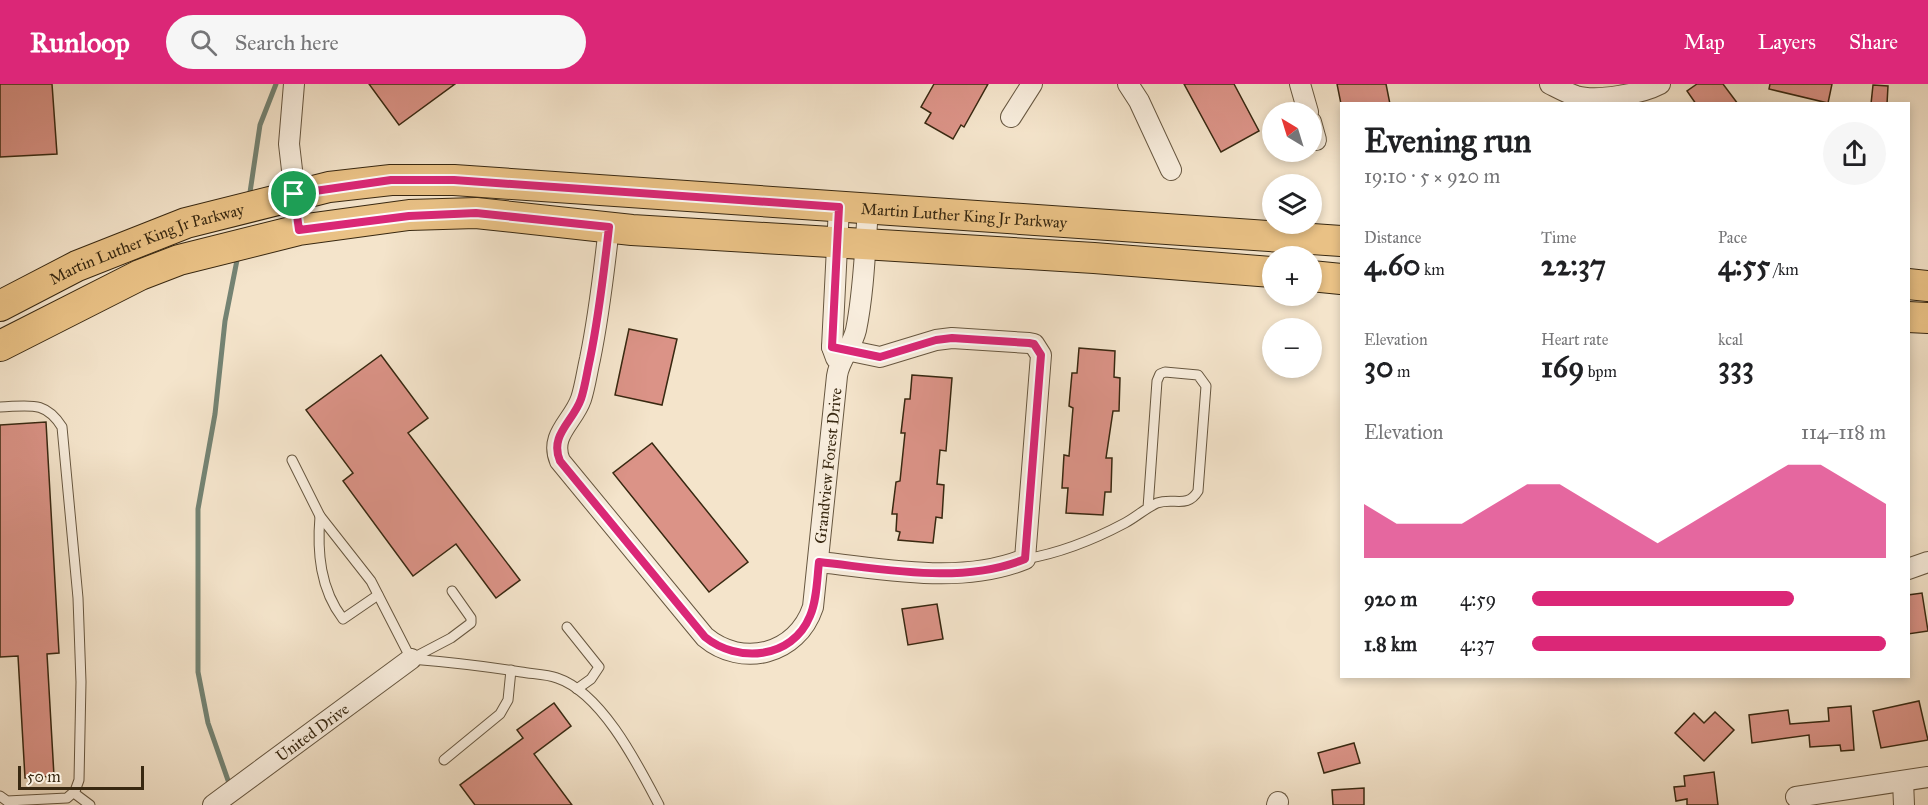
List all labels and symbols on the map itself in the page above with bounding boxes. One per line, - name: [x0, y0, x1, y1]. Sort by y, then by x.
- north arrow: [1262, 102, 1322, 162]
- pin: [268, 168, 319, 219]
- street label: Martin Luther King Jr Parkway: [46, 199, 246, 288]
- street label: Martin Luther King Jr Parkway: [860, 199, 1068, 232]
- street label: Grandview Forest Drive: [810, 386, 845, 545]
- street label: United Drive: [272, 699, 353, 765]
- scale bar: [18, 763, 144, 790]

